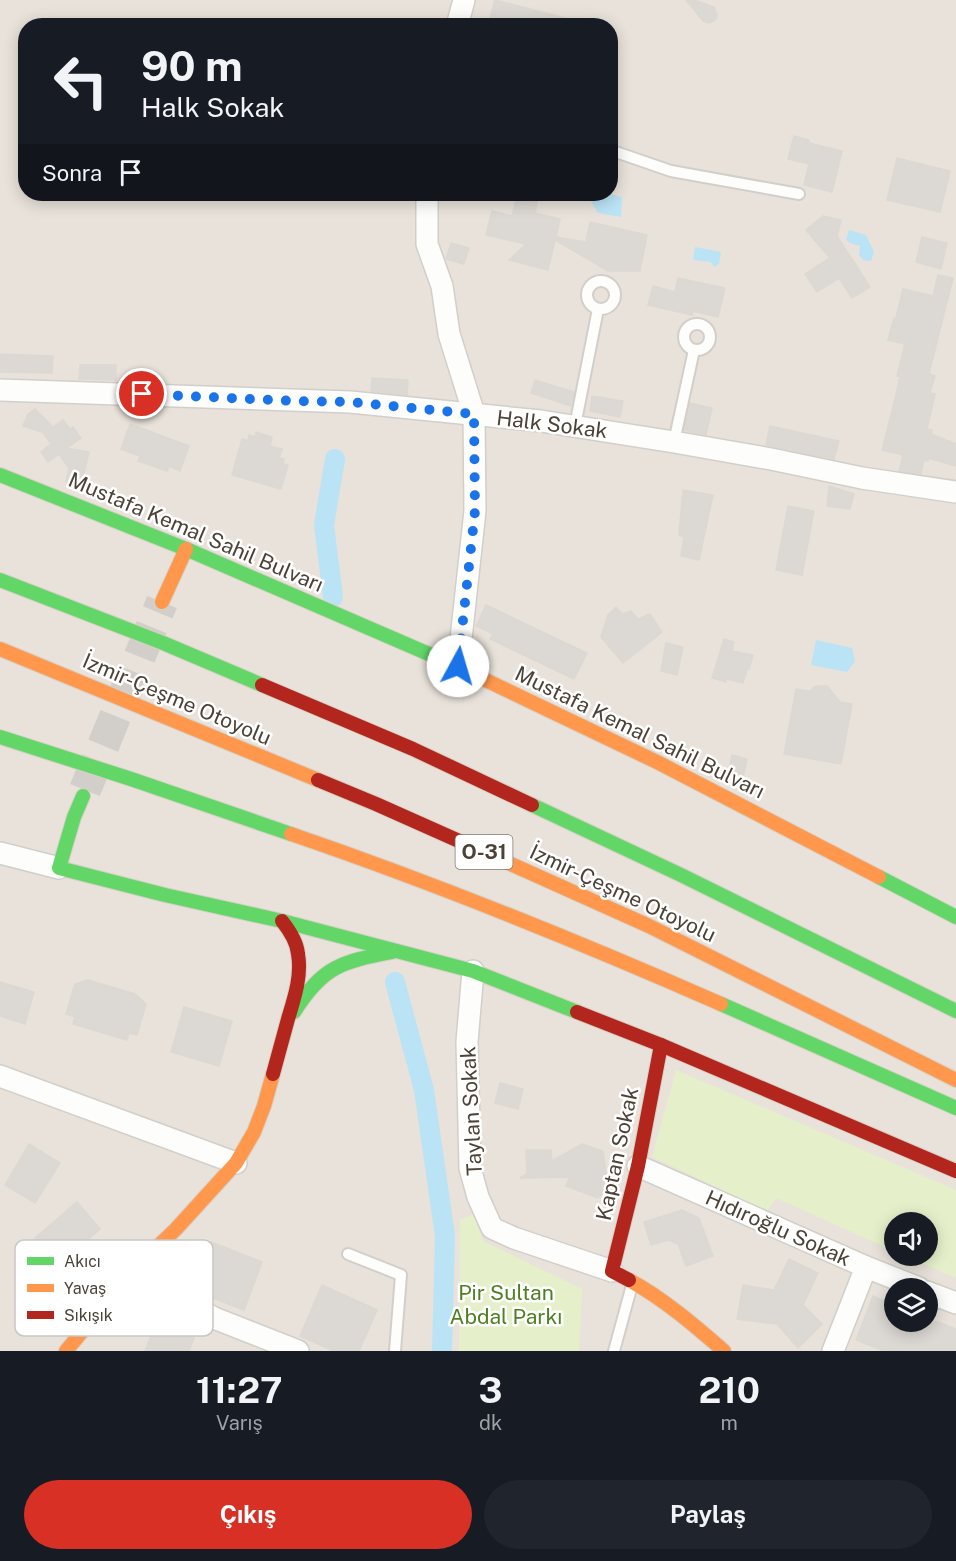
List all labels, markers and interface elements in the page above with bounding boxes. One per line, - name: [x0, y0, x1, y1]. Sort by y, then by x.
- text: 90 m: [141, 41, 243, 90]
- icon: left: [42, 42, 120, 120]
- text: Halk Sokak: [141, 91, 285, 123]
- icon: arrive: [114, 156, 147, 189]
- text: Sonra: [42, 160, 102, 186]
- pin: [116, 368, 167, 419]
- icon: arrive: [125, 377, 158, 410]
- street label: Halk Sokak: [495, 405, 609, 443]
- street label: Mustafa Kemal Sahil Bulvarı: [65, 467, 327, 597]
- position arrow: [426, 634, 490, 698]
- street label: İzmir-Çeşme Otoyolu: [79, 648, 275, 750]
- street label: Mustafa Kemal Sahil Bulvarı: [511, 661, 769, 803]
- road number: O-31: [456, 835, 512, 869]
- street label: İzmir-Çeşme Otoyolu: [526, 839, 720, 947]
- street label: Taylan Sokak: [455, 1045, 487, 1176]
- street label: Kaptan Sokak: [591, 1085, 643, 1223]
- street label: Hıdıroğlu Sokak: [702, 1185, 855, 1271]
- map controls: [884, 1212, 938, 1332]
- button: sound: [884, 1212, 938, 1266]
- legend: [15, 1240, 213, 1336]
- text: Akıcı: [64, 1252, 101, 1271]
- button: layers: [884, 1278, 938, 1332]
- text: Yavaş: [64, 1279, 106, 1298]
- park label: Pir Sultan Abdal Parkı: [450, 1280, 562, 1329]
- text: Sıkışık: [64, 1306, 113, 1325]
- text: 11:27: [196, 1369, 283, 1411]
- text: 3: [479, 1369, 503, 1411]
- text: 210: [699, 1369, 760, 1411]
- text: Varış: [216, 1411, 263, 1435]
- text: dk: [479, 1411, 502, 1435]
- text: m: [721, 1411, 738, 1435]
- button: Çıkış: [24, 1480, 472, 1549]
- button: Paylaş: [484, 1480, 932, 1549]

